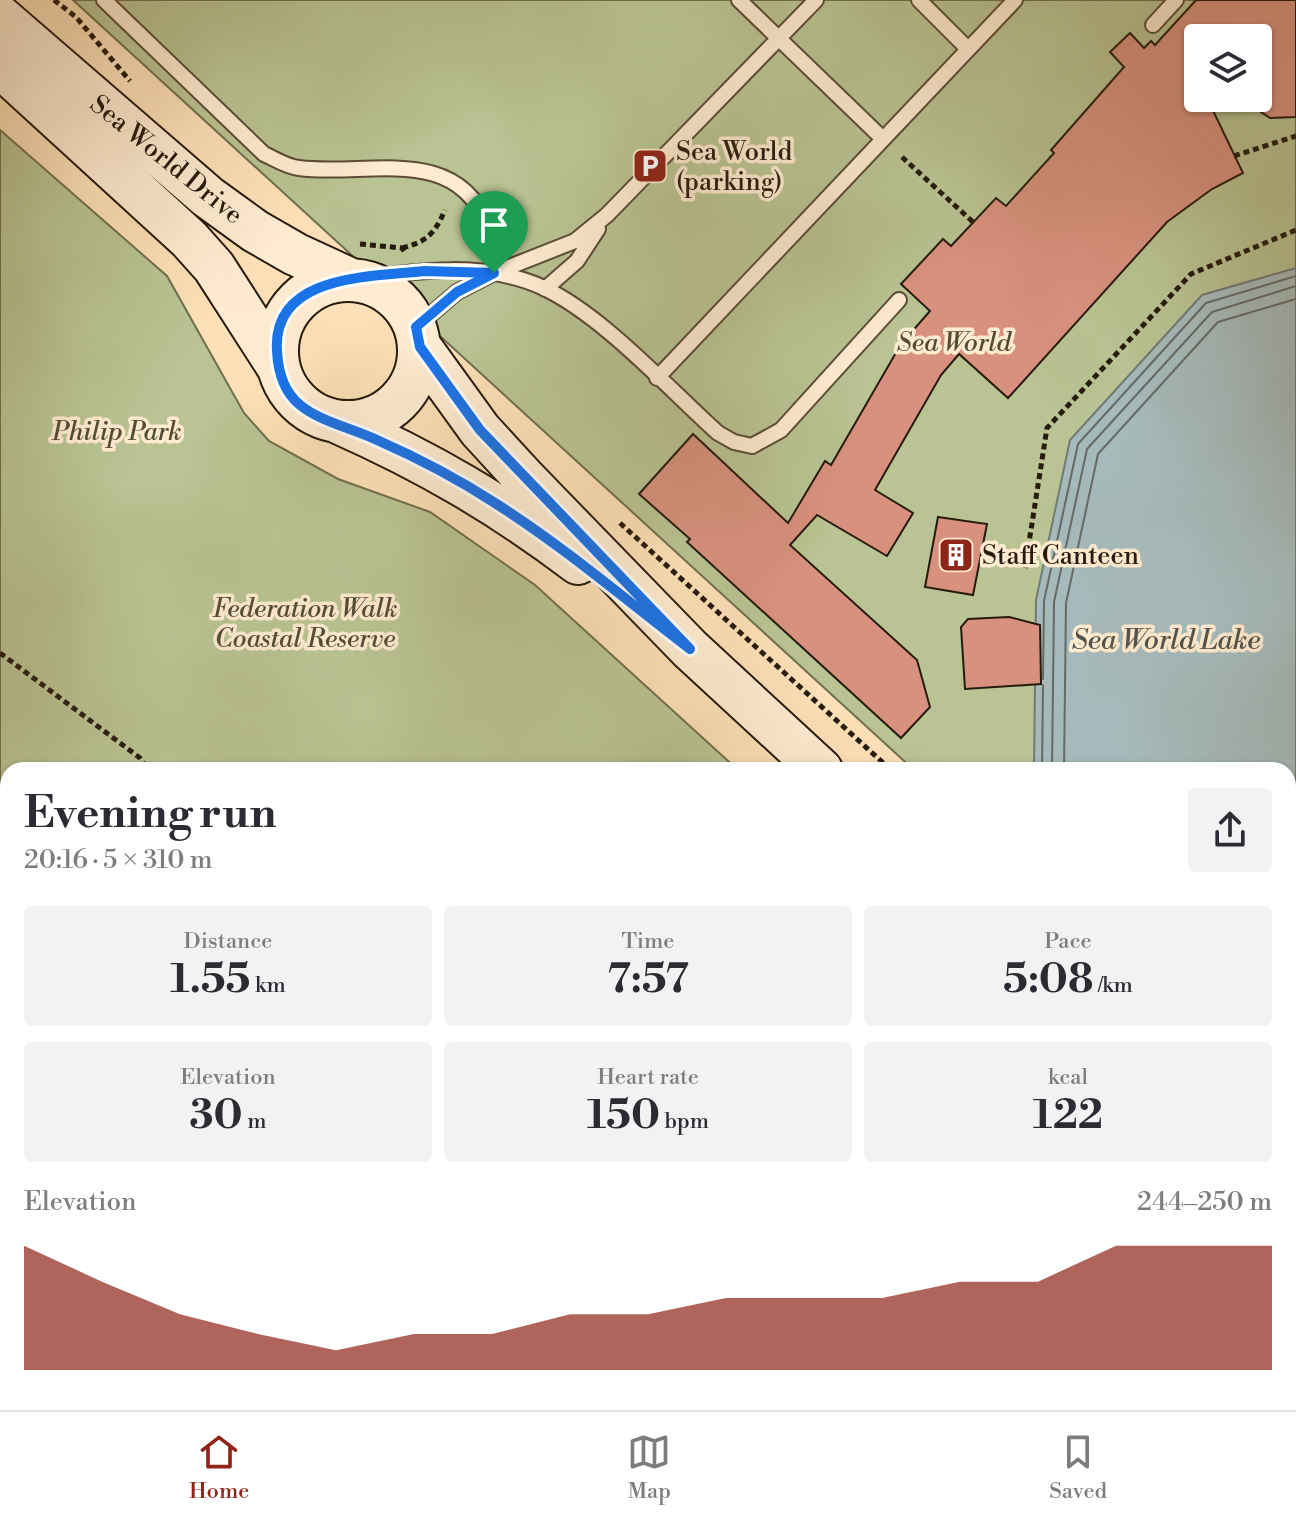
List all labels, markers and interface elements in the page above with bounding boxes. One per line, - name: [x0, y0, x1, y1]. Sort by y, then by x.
- map controls: [1184, 24, 1272, 112]
- button: layers: [1184, 24, 1272, 112]
- street label: Sea World Drive: [83, 88, 249, 231]
- place label: Sea World (parking): [676, 136, 793, 198]
- parking icon: Sea World (parking): [631, 147, 669, 185]
- pin: [460, 191, 528, 273]
- icon: arrive: [472, 203, 516, 247]
- park label: Sea World: [897, 327, 1013, 359]
- park label: Philip Park: [51, 416, 182, 448]
- building icon: Staff Canteen: [937, 536, 975, 574]
- place label: Staff Canteen: [982, 540, 1139, 572]
- park label: Federation Walk Coastal Reserve: [213, 593, 398, 655]
- water label: Sea World Lake: [1072, 623, 1260, 658]
- text: Evening run: [24, 786, 277, 841]
- button: share: [1188, 788, 1272, 872]
- text: 20:16 · 5 × 310 m: [24, 844, 213, 876]
- text: Distance: [184, 928, 272, 955]
- text: Time: [622, 928, 674, 955]
- text: Pace: [1044, 928, 1092, 955]
- text: 1.55: [170, 955, 250, 1005]
- text: 7:57: [607, 955, 689, 1005]
- text: 5:08: [1003, 955, 1093, 1005]
- text: km: [250, 972, 286, 999]
- text: /km: [1093, 972, 1133, 999]
- text: Elevation: [180, 1064, 276, 1091]
- text: Heart rate: [597, 1064, 699, 1091]
- text: kcal: [1048, 1064, 1088, 1091]
- text: 30: [190, 1091, 243, 1141]
- text: 150: [587, 1091, 660, 1141]
- text: 122: [1033, 1091, 1103, 1141]
- text: m: [243, 1108, 266, 1135]
- text: bpm: [660, 1108, 709, 1135]
- text: Elevation: [24, 1186, 137, 1218]
- text: 244–250 m: [1137, 1186, 1272, 1218]
- tab: Home: [189, 1430, 249, 1505]
- tab: Map: [627, 1430, 671, 1505]
- tab: Saved: [1049, 1430, 1107, 1505]

